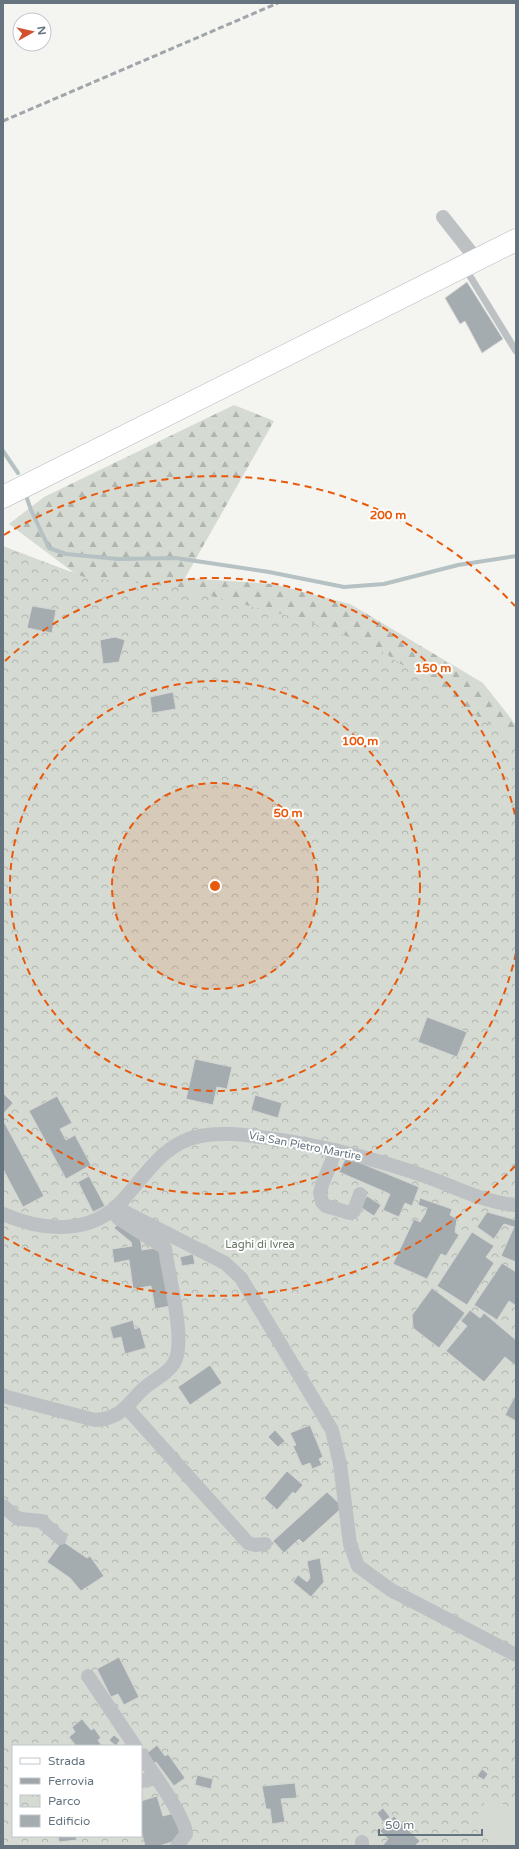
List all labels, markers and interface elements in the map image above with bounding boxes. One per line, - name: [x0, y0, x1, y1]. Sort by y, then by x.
- north arrow: [12, 12, 52, 52]
- text: N: [34, 25, 48, 36]
- text: 200 m: [370, 508, 406, 522]
- text: 150 m: [415, 661, 451, 675]
- text: 100 m: [342, 734, 378, 748]
- text: 50 m: [273, 806, 303, 820]
- centre of rings: [208, 879, 222, 893]
- street label: Via San Pietro Martire: [248, 1129, 362, 1163]
- park label: Laghi di Ivrea: [225, 1238, 295, 1251]
- legend: [12, 1745, 142, 1837]
- text: Strada: [48, 1754, 85, 1768]
- text: Ferrovia: [48, 1774, 94, 1788]
- text: Parco: [48, 1794, 81, 1808]
- scale bar: [379, 1811, 482, 1837]
- text: Edificio: [48, 1814, 90, 1828]
- text: 50 m: [385, 1818, 414, 1832]

